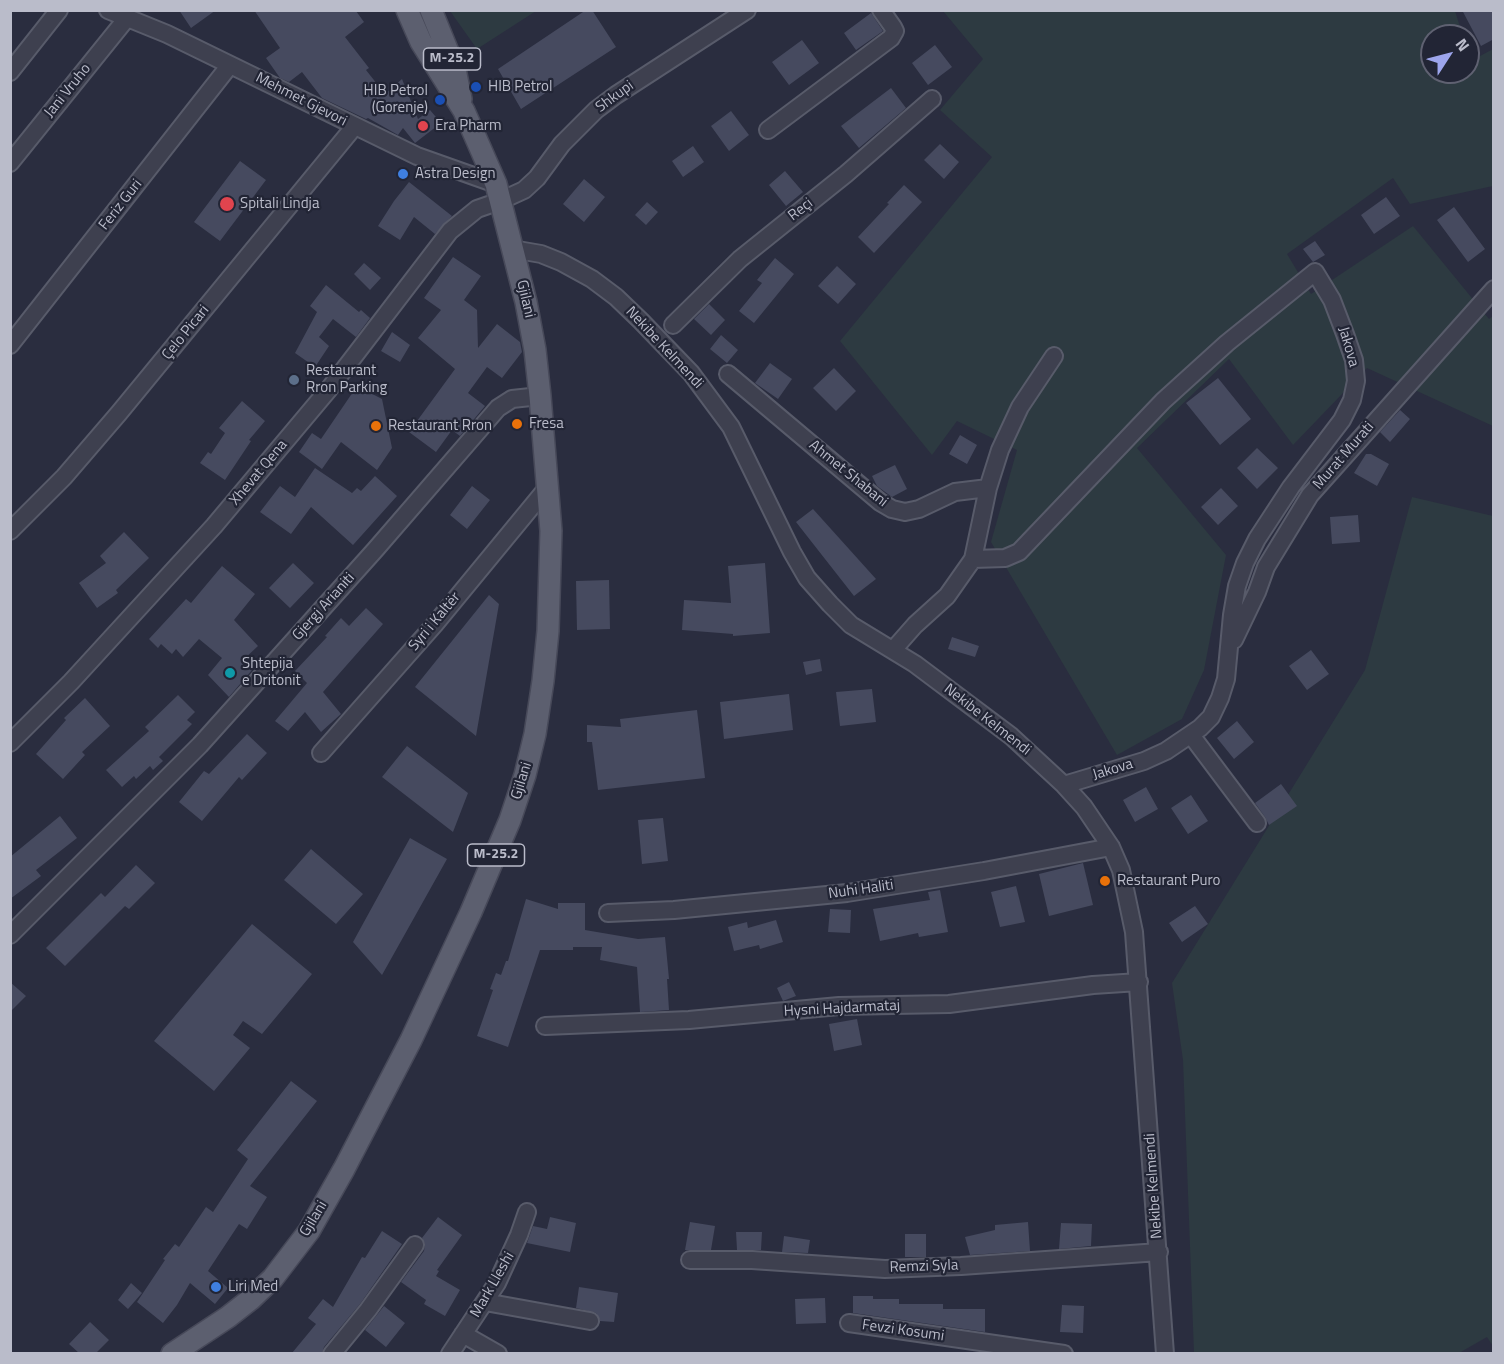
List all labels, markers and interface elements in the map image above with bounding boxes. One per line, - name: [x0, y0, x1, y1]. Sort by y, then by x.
- north arrow: [1420, 24, 1480, 84]
- text: N: [1450, 33, 1476, 56]
- road number: M-25.2: [424, 48, 480, 70]
- street label: Jani Vruho: [41, 60, 95, 122]
- street label: Mehmet Gjevori: [252, 69, 350, 131]
- street label: Shkupi: [593, 77, 637, 117]
- place label: HIB Petrol: [488, 78, 552, 96]
- marker: HIB Petrol: [469, 80, 483, 94]
- place label: HIB Petrol (Gorenje): [364, 82, 428, 117]
- marker: HIB Petrol (Gorenje): [433, 93, 447, 107]
- place label: Era Pharm: [435, 117, 501, 135]
- marker: Era Pharm: [416, 119, 430, 133]
- place label: Astra Design: [415, 165, 495, 183]
- marker: Astra Design: [396, 167, 410, 181]
- street label: Feriz Guri: [96, 176, 146, 234]
- marker: Spitali Lindja: [218, 195, 236, 213]
- place label: Spitali Lindja: [240, 195, 319, 213]
- street label: Reçi: [785, 195, 817, 225]
- street label: Gjilani: [512, 278, 538, 320]
- street label: Çelo Picari: [159, 302, 213, 364]
- street label: Nekibe Kelmendi: [621, 303, 707, 393]
- street label: Jakova: [1334, 325, 1362, 369]
- place label: Restaurant Rron Parking: [306, 362, 387, 397]
- marker: Restaurant Rron Parking: [287, 373, 301, 387]
- place label: Fresa: [529, 415, 564, 433]
- place label: Restaurant Rron: [388, 417, 492, 435]
- marker: Fresa: [510, 417, 524, 431]
- marker: Restaurant Rron: [369, 419, 383, 433]
- street label: Murat Murati: [1310, 419, 1378, 493]
- street label: Xhevat Qena: [226, 437, 292, 509]
- street label: Ahmet Shabani: [805, 437, 891, 511]
- street label: Gjergj Arianiti: [289, 570, 359, 644]
- street label: Syri i Kaltër: [405, 589, 465, 655]
- place label: Shtepija e Dritonit: [242, 655, 301, 690]
- marker: Shtepija e Dritonit: [223, 666, 237, 680]
- street label: Nekibe Kelmendi: [940, 680, 1034, 760]
- street label: Jakova: [1091, 755, 1135, 785]
- street label: Gjilani: [508, 760, 536, 802]
- road number: M-25.2: [468, 844, 524, 866]
- place label: Restaurant Puro: [1117, 872, 1220, 890]
- marker: Restaurant Puro: [1098, 874, 1112, 888]
- street label: Nuhi Haliti: [827, 877, 895, 903]
- street label: Hysni Hajdarmataj: [783, 997, 901, 1021]
- street label: Nekibe Kelmendi: [1141, 1133, 1167, 1239]
- street label: Gjilani: [296, 1198, 332, 1240]
- street label: Mark Lleshi: [467, 1249, 519, 1321]
- street label: Remzi Syla: [889, 1257, 959, 1277]
- place label: Liri Med: [228, 1278, 278, 1296]
- marker: Liri Med: [209, 1280, 223, 1294]
- street label: Fevzi Kosumi: [861, 1316, 945, 1346]

